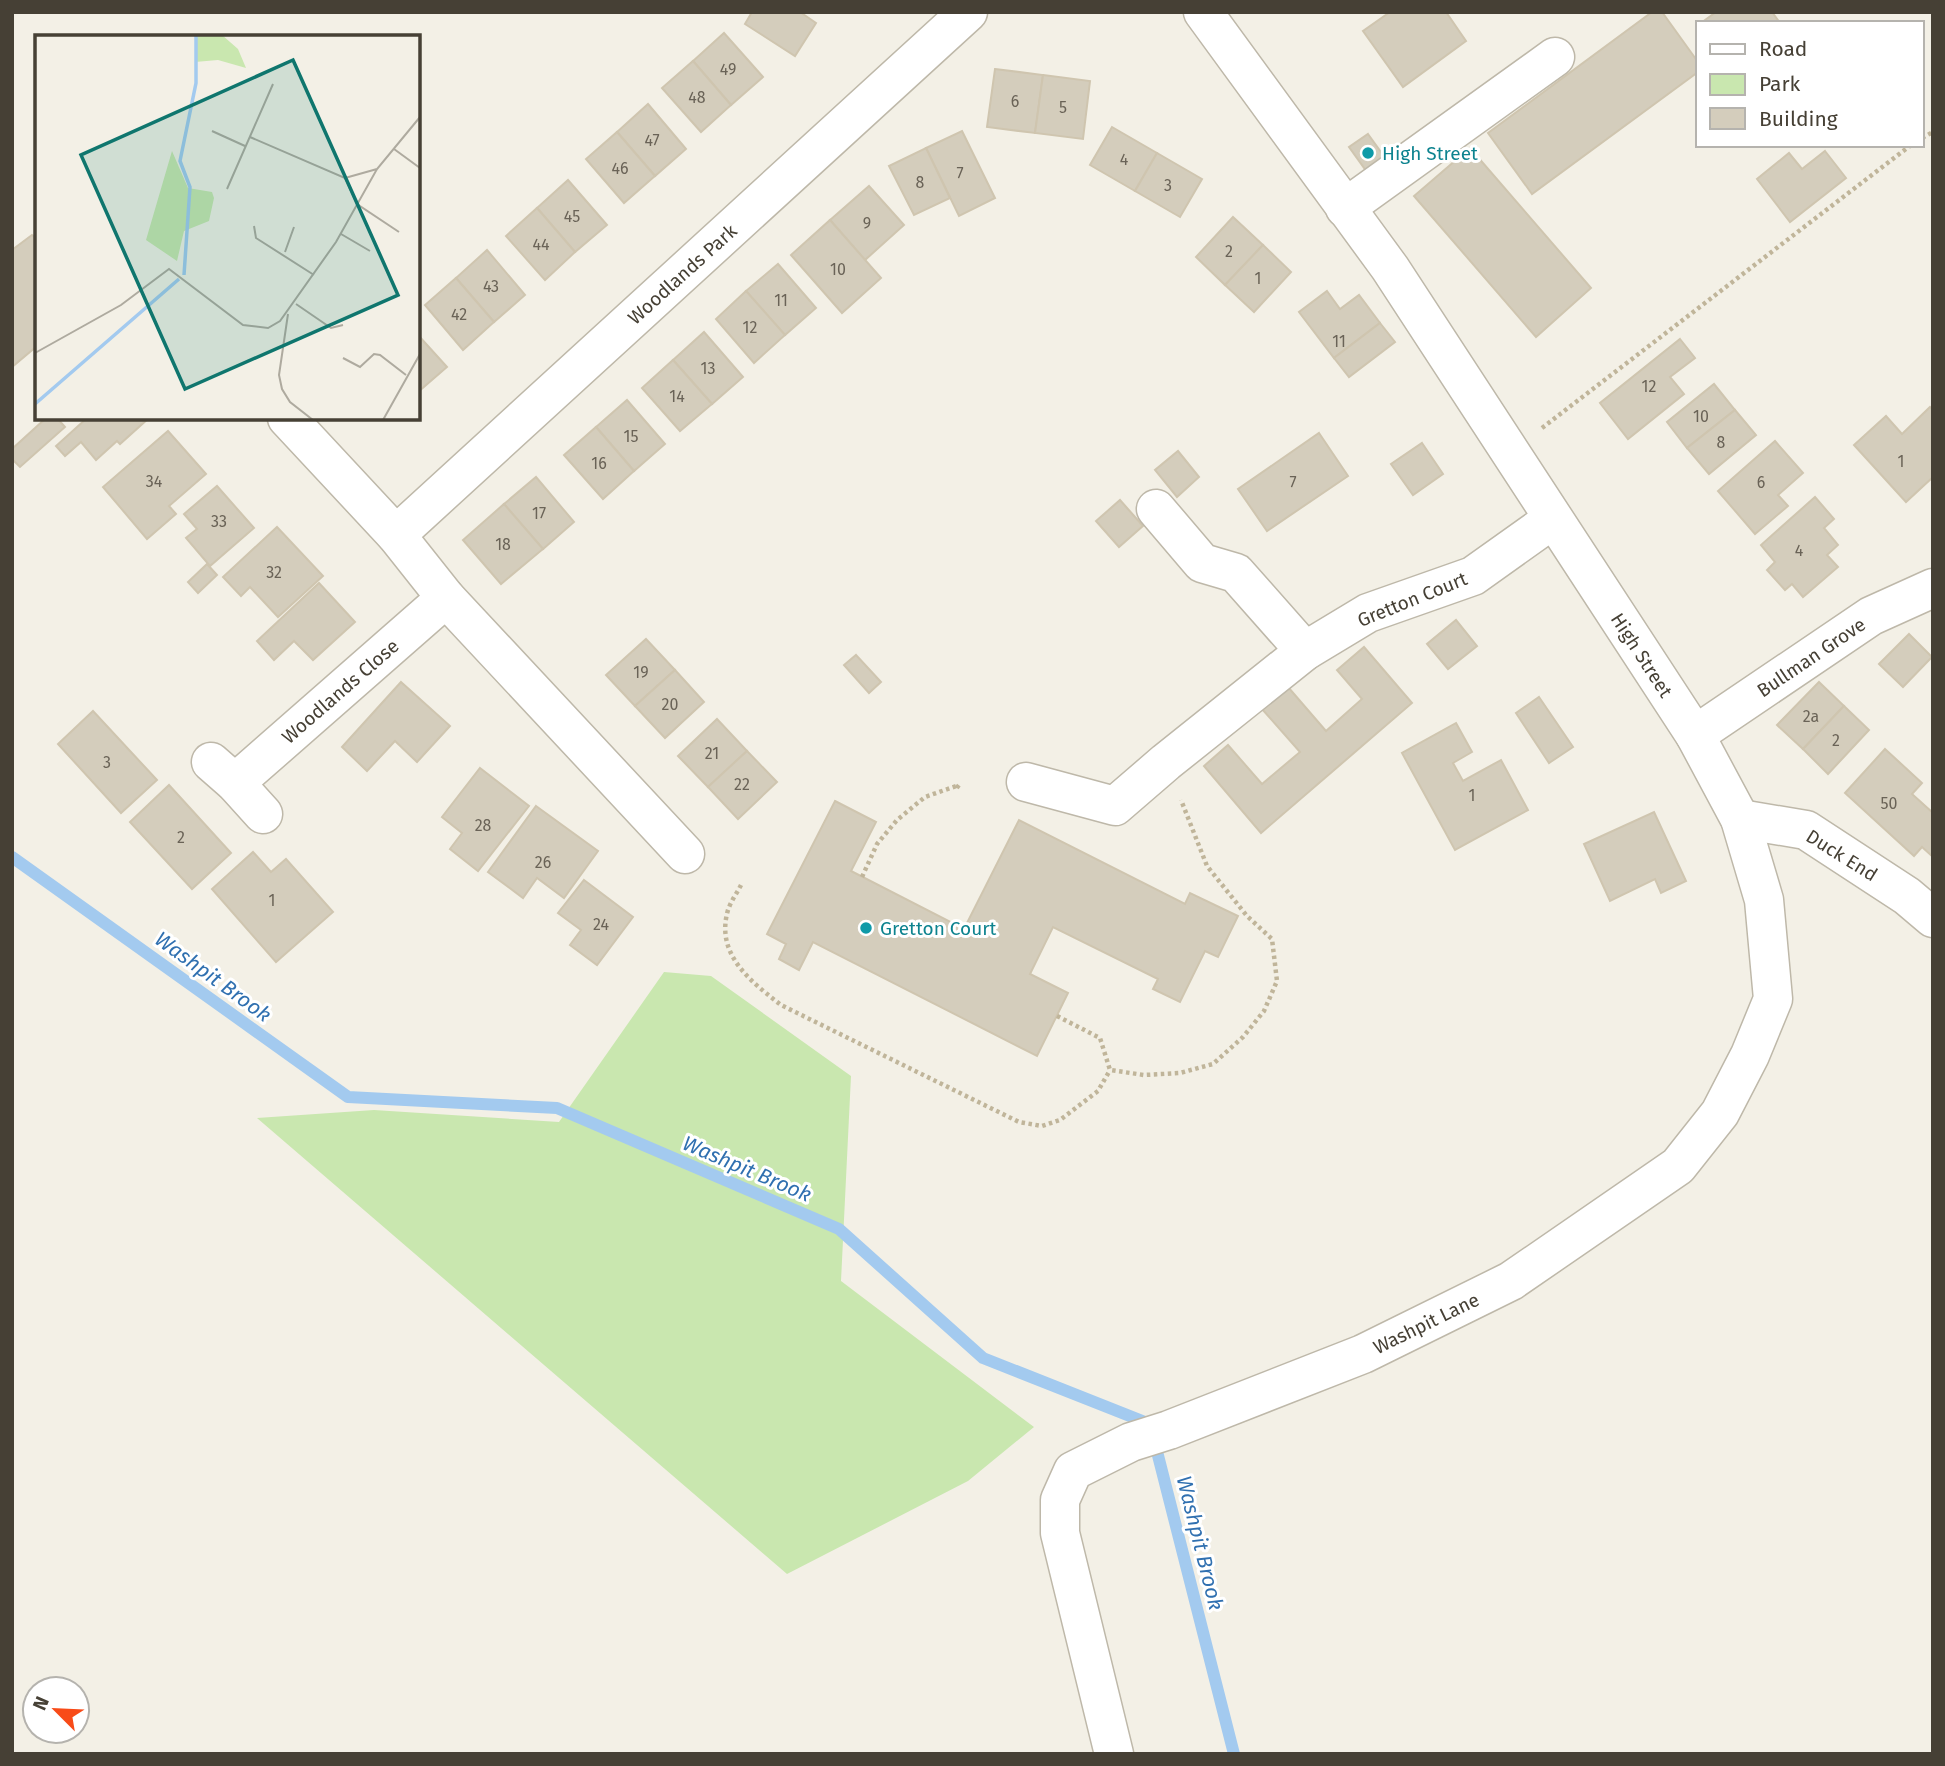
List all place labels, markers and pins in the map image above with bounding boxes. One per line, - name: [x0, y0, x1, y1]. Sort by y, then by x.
- place label: High Street: [1382, 142, 1478, 165]
- marker: High Street: [1360, 145, 1376, 161]
- place label: Gretton Court: [880, 917, 997, 940]
- marker: Gretton Court: [858, 920, 874, 936]

